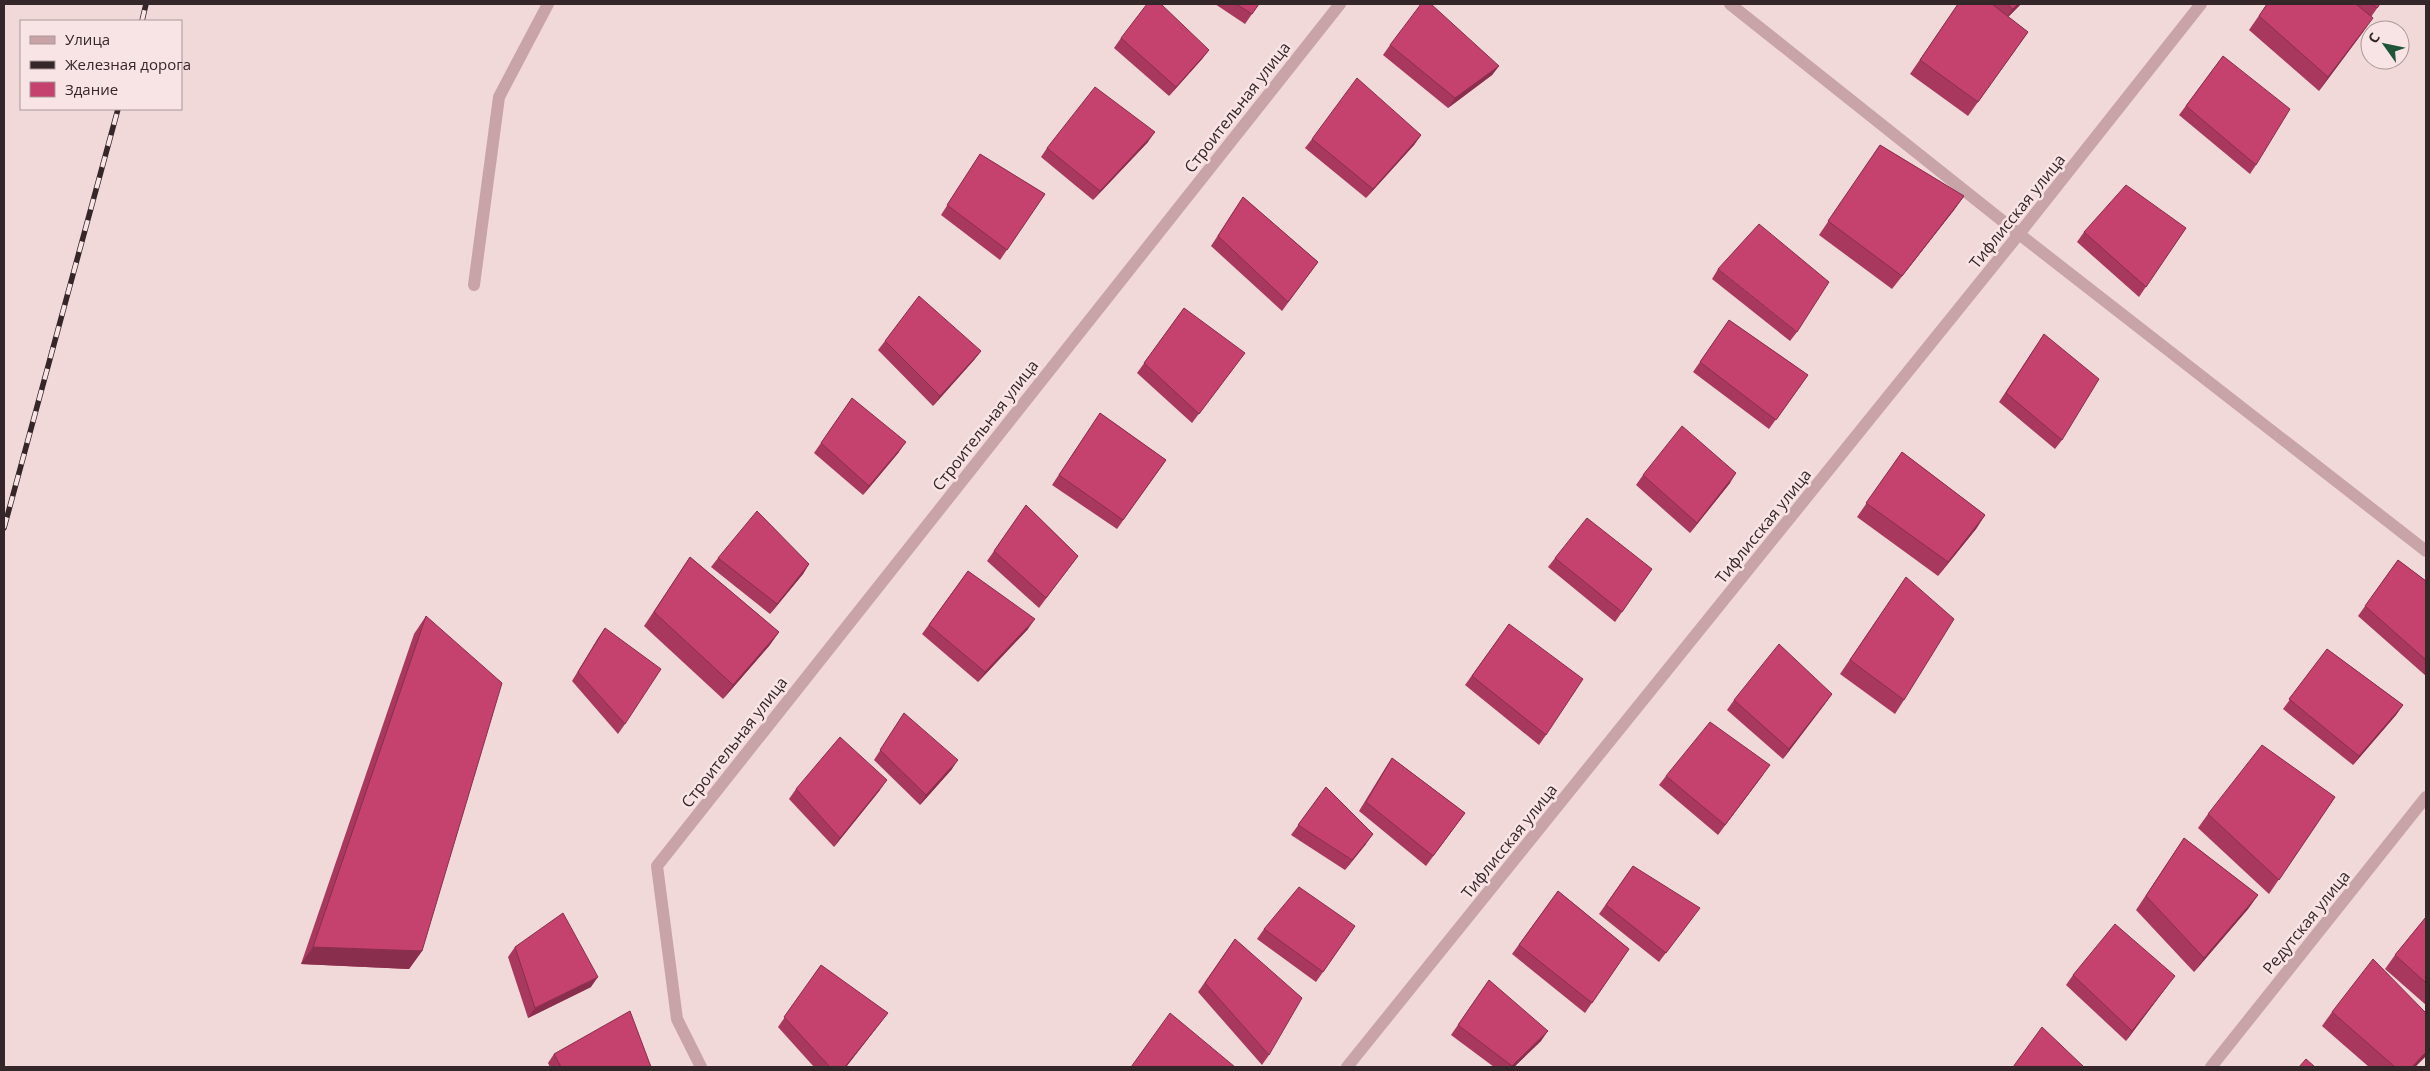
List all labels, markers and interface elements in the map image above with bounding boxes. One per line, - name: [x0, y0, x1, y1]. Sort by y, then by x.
- legend: [20, 20, 182, 110]
- north arrow: [2360, 20, 2410, 70]
- text: Улица: [65, 29, 110, 49]
- text: С: [2363, 29, 2384, 47]
- street label: Строительная улица: [1179, 37, 1295, 177]
- text: Железная дорога: [65, 54, 191, 74]
- text: Здание: [65, 79, 118, 99]
- street label: Тифлисская улица: [1964, 149, 2070, 273]
- street label: Строительная улица: [927, 355, 1043, 495]
- street label: Тифлисская улица: [1710, 464, 1816, 588]
- street label: Строительная улица: [676, 672, 792, 812]
- street label: Тифлисская улица: [1456, 779, 1562, 903]
- street label: Редутская улица: [2257, 866, 2355, 978]

